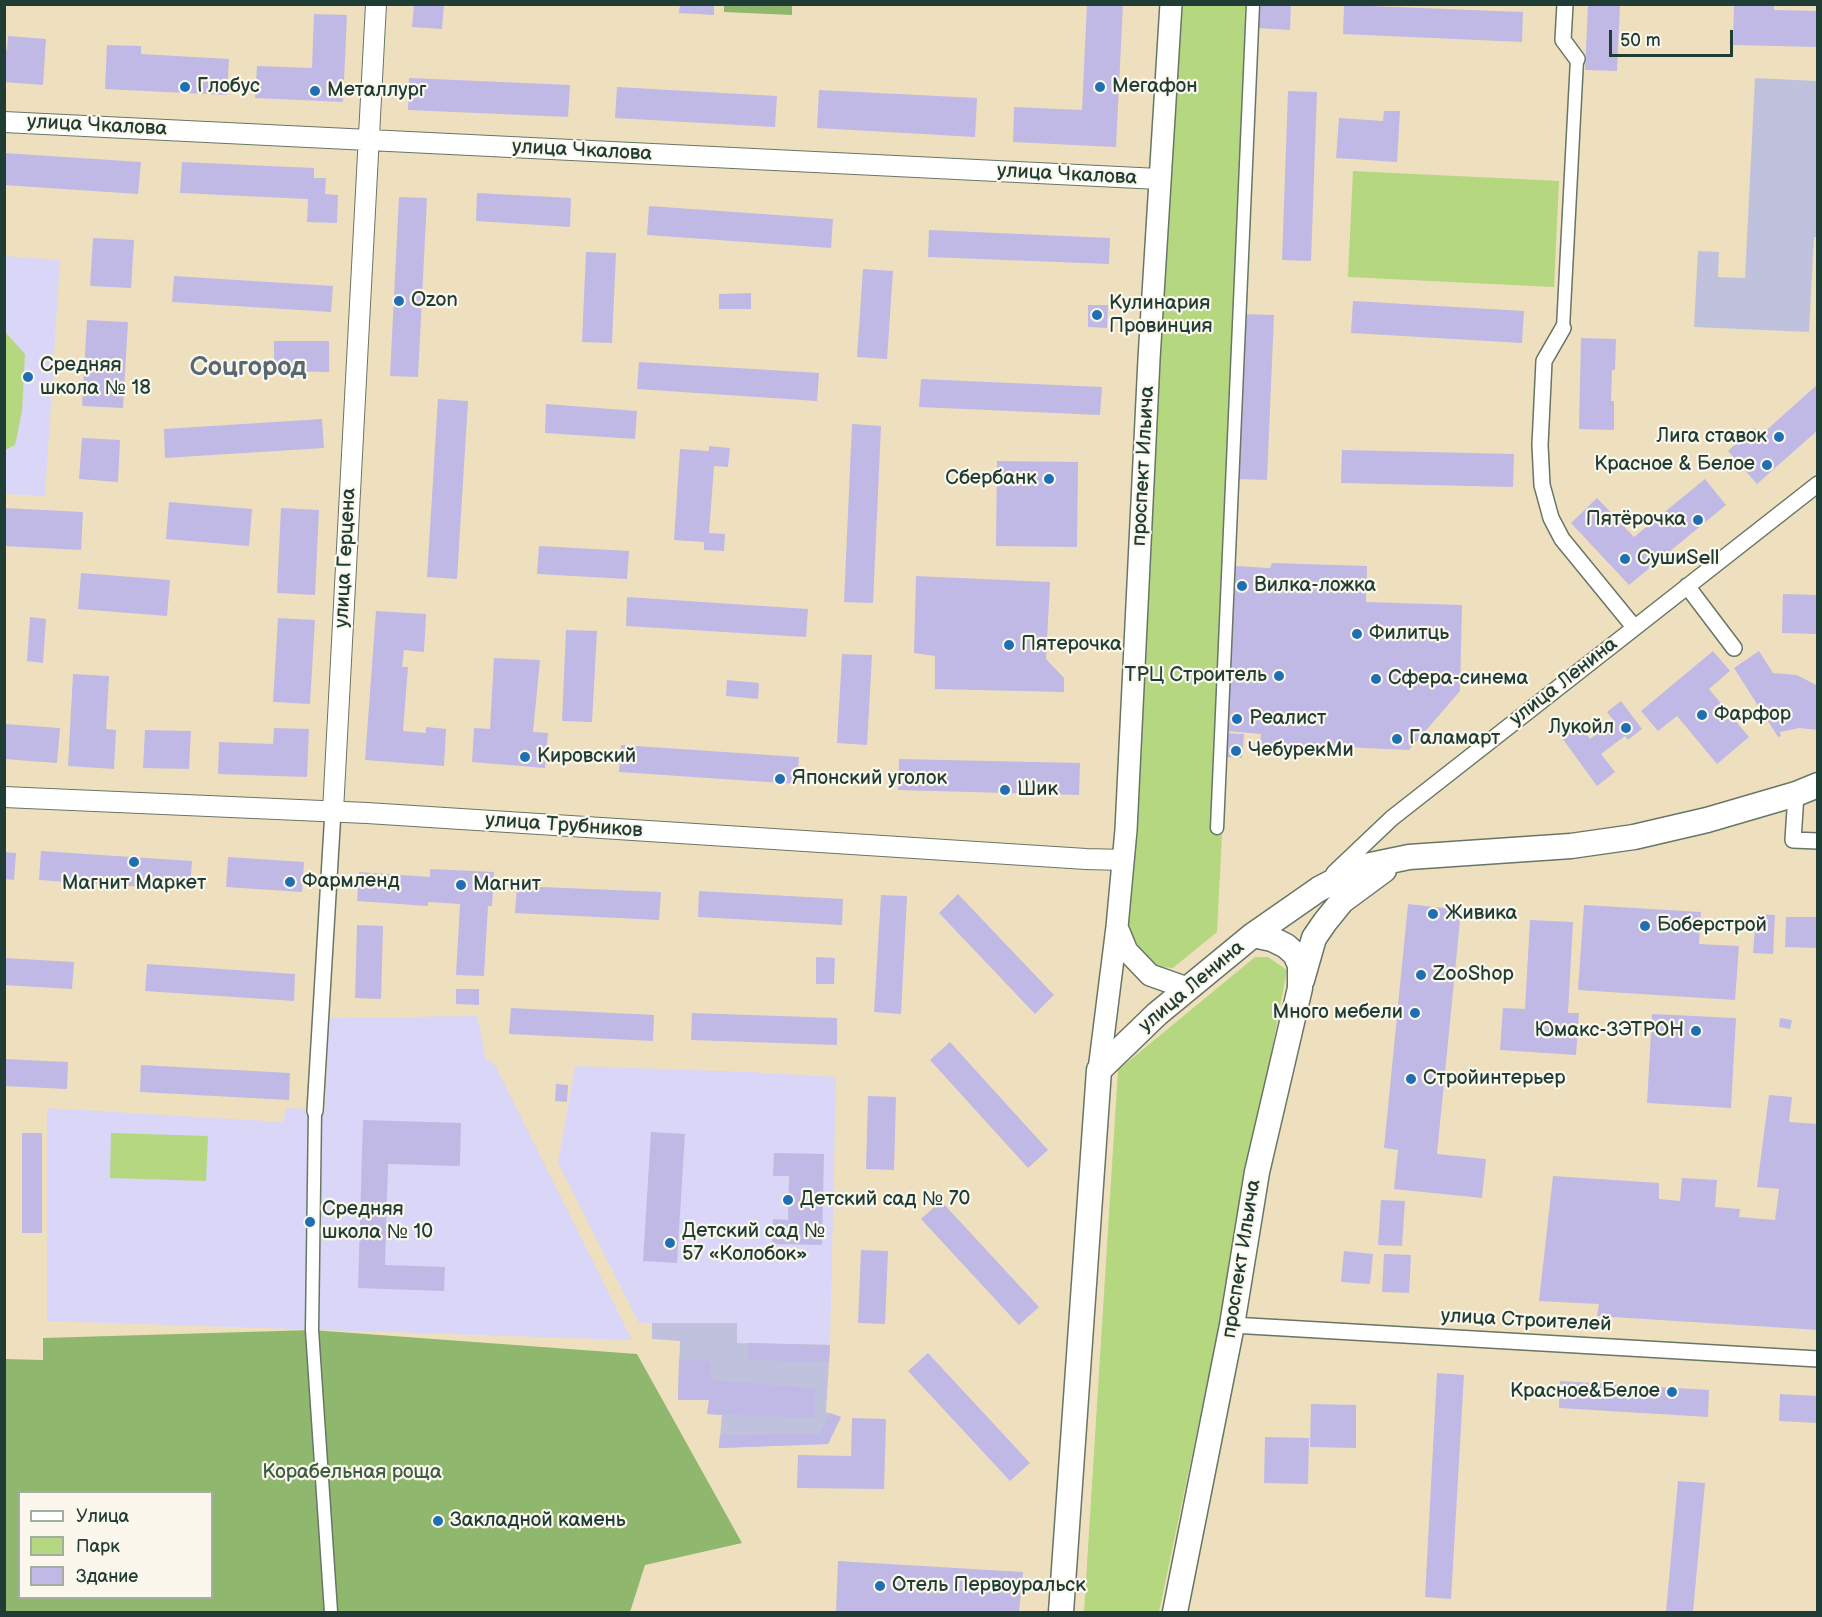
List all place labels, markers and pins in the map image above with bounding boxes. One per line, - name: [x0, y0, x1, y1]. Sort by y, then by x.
- place label: Глобус: [197, 75, 260, 99]
- place label: Мегафон: [1112, 75, 1197, 99]
- place label: Металлург: [327, 79, 427, 103]
- marker: Глобус: [178, 80, 192, 94]
- marker: Мегафон: [1093, 80, 1107, 94]
- marker: Металлург: [308, 84, 322, 98]
- place label: Ozon: [411, 289, 458, 313]
- place label: Кулинария Провинция: [1109, 292, 1213, 339]
- marker: Ozon: [392, 294, 406, 308]
- marker: Кулинария Провинция: [1090, 308, 1104, 322]
- place label: Средняя школа № 18: [40, 354, 151, 401]
- marker: Средняя школа № 18: [21, 370, 35, 384]
- place label: Лига ставок: [1657, 425, 1767, 449]
- marker: Лига ставок: [1772, 430, 1786, 444]
- place label: Красное & Белое: [1594, 453, 1755, 477]
- marker: Красное & Белое: [1760, 458, 1774, 472]
- place label: Сбербанк: [945, 467, 1037, 491]
- marker: Сбербанк: [1042, 472, 1056, 486]
- place label: Пятёрочка: [1586, 508, 1686, 532]
- marker: Пятёрочка: [1691, 513, 1705, 527]
- place label: СушиSell: [1637, 547, 1719, 571]
- marker: СушиSell: [1618, 552, 1632, 566]
- place label: Вилка-ложка: [1254, 574, 1376, 598]
- marker: Вилка-ложка: [1235, 579, 1249, 593]
- place label: Филитць: [1369, 622, 1449, 646]
- marker: Филитць: [1350, 627, 1364, 641]
- place label: Пятерочка: [1021, 633, 1122, 657]
- marker: Пятерочка: [1002, 638, 1016, 652]
- place label: ТРЦ Строитель: [1125, 664, 1267, 688]
- place label: Сфера-синема: [1388, 667, 1528, 691]
- marker: ТРЦ Строитель: [1272, 669, 1286, 683]
- marker: Сфера-синема: [1369, 672, 1383, 686]
- place label: Фарфор: [1714, 703, 1791, 727]
- place label: Реалист: [1249, 707, 1326, 731]
- marker: Фарфор: [1695, 708, 1709, 722]
- marker: Реалист: [1230, 712, 1244, 726]
- place label: Лукойл: [1549, 716, 1614, 740]
- marker: Лукойл: [1619, 721, 1633, 735]
- place label: Галамарт: [1409, 727, 1500, 751]
- marker: Галамарт: [1390, 732, 1404, 746]
- place label: ЧебурекМи: [1248, 739, 1354, 763]
- marker: ЧебурекМи: [1229, 744, 1243, 758]
- place label: Кировский: [537, 745, 636, 769]
- marker: Кировский: [518, 750, 532, 764]
- place label: Японский уголок: [792, 767, 947, 791]
- marker: Японский уголок: [773, 772, 787, 786]
- place label: Шик: [1017, 778, 1058, 802]
- marker: Шик: [998, 783, 1012, 797]
- marker: Магнит Маркет: [127, 855, 141, 869]
- place label: Фармленд: [302, 870, 400, 894]
- place label: Магнит Маркет: [62, 872, 206, 896]
- place label: Магнит: [473, 873, 541, 897]
- marker: Фармленд: [283, 875, 297, 889]
- marker: Магнит: [454, 878, 468, 892]
- place label: Живика: [1445, 902, 1517, 926]
- marker: Живика: [1426, 907, 1440, 921]
- place label: Боберстрой: [1657, 914, 1767, 938]
- marker: Боберстрой: [1638, 919, 1652, 933]
- place label: ZooShop: [1433, 963, 1514, 987]
- marker: ZooShop: [1414, 968, 1428, 982]
- place label: Много мебели: [1272, 1001, 1403, 1025]
- marker: Много мебели: [1408, 1006, 1422, 1020]
- place label: Юмакс-ЗЭТРОН: [1535, 1019, 1684, 1043]
- marker: Юмакс-ЗЭТРОН: [1689, 1024, 1703, 1038]
- place label: Стройинтерьер: [1423, 1067, 1565, 1091]
- marker: Стройинтерьер: [1404, 1072, 1418, 1086]
- place label: Детский сад № 70: [800, 1188, 970, 1212]
- marker: Детский сад № 70: [781, 1193, 795, 1207]
- place label: Средняя школа № 10: [322, 1198, 433, 1245]
- marker: Средняя школа № 10: [303, 1215, 317, 1229]
- place label: Детский сад № 57 «Колобок»: [682, 1220, 825, 1267]
- marker: Детский сад № 57 «Колобок»: [663, 1236, 677, 1250]
- place label: Красное&Белое: [1510, 1380, 1660, 1404]
- marker: Красное&Белое: [1665, 1385, 1679, 1399]
- place label: Закладной камень: [450, 1509, 626, 1533]
- marker: Закладной камень: [431, 1514, 445, 1528]
- place label: Отель Первоуральск: [892, 1574, 1086, 1598]
- marker: Отель Первоуральск: [873, 1579, 887, 1593]

